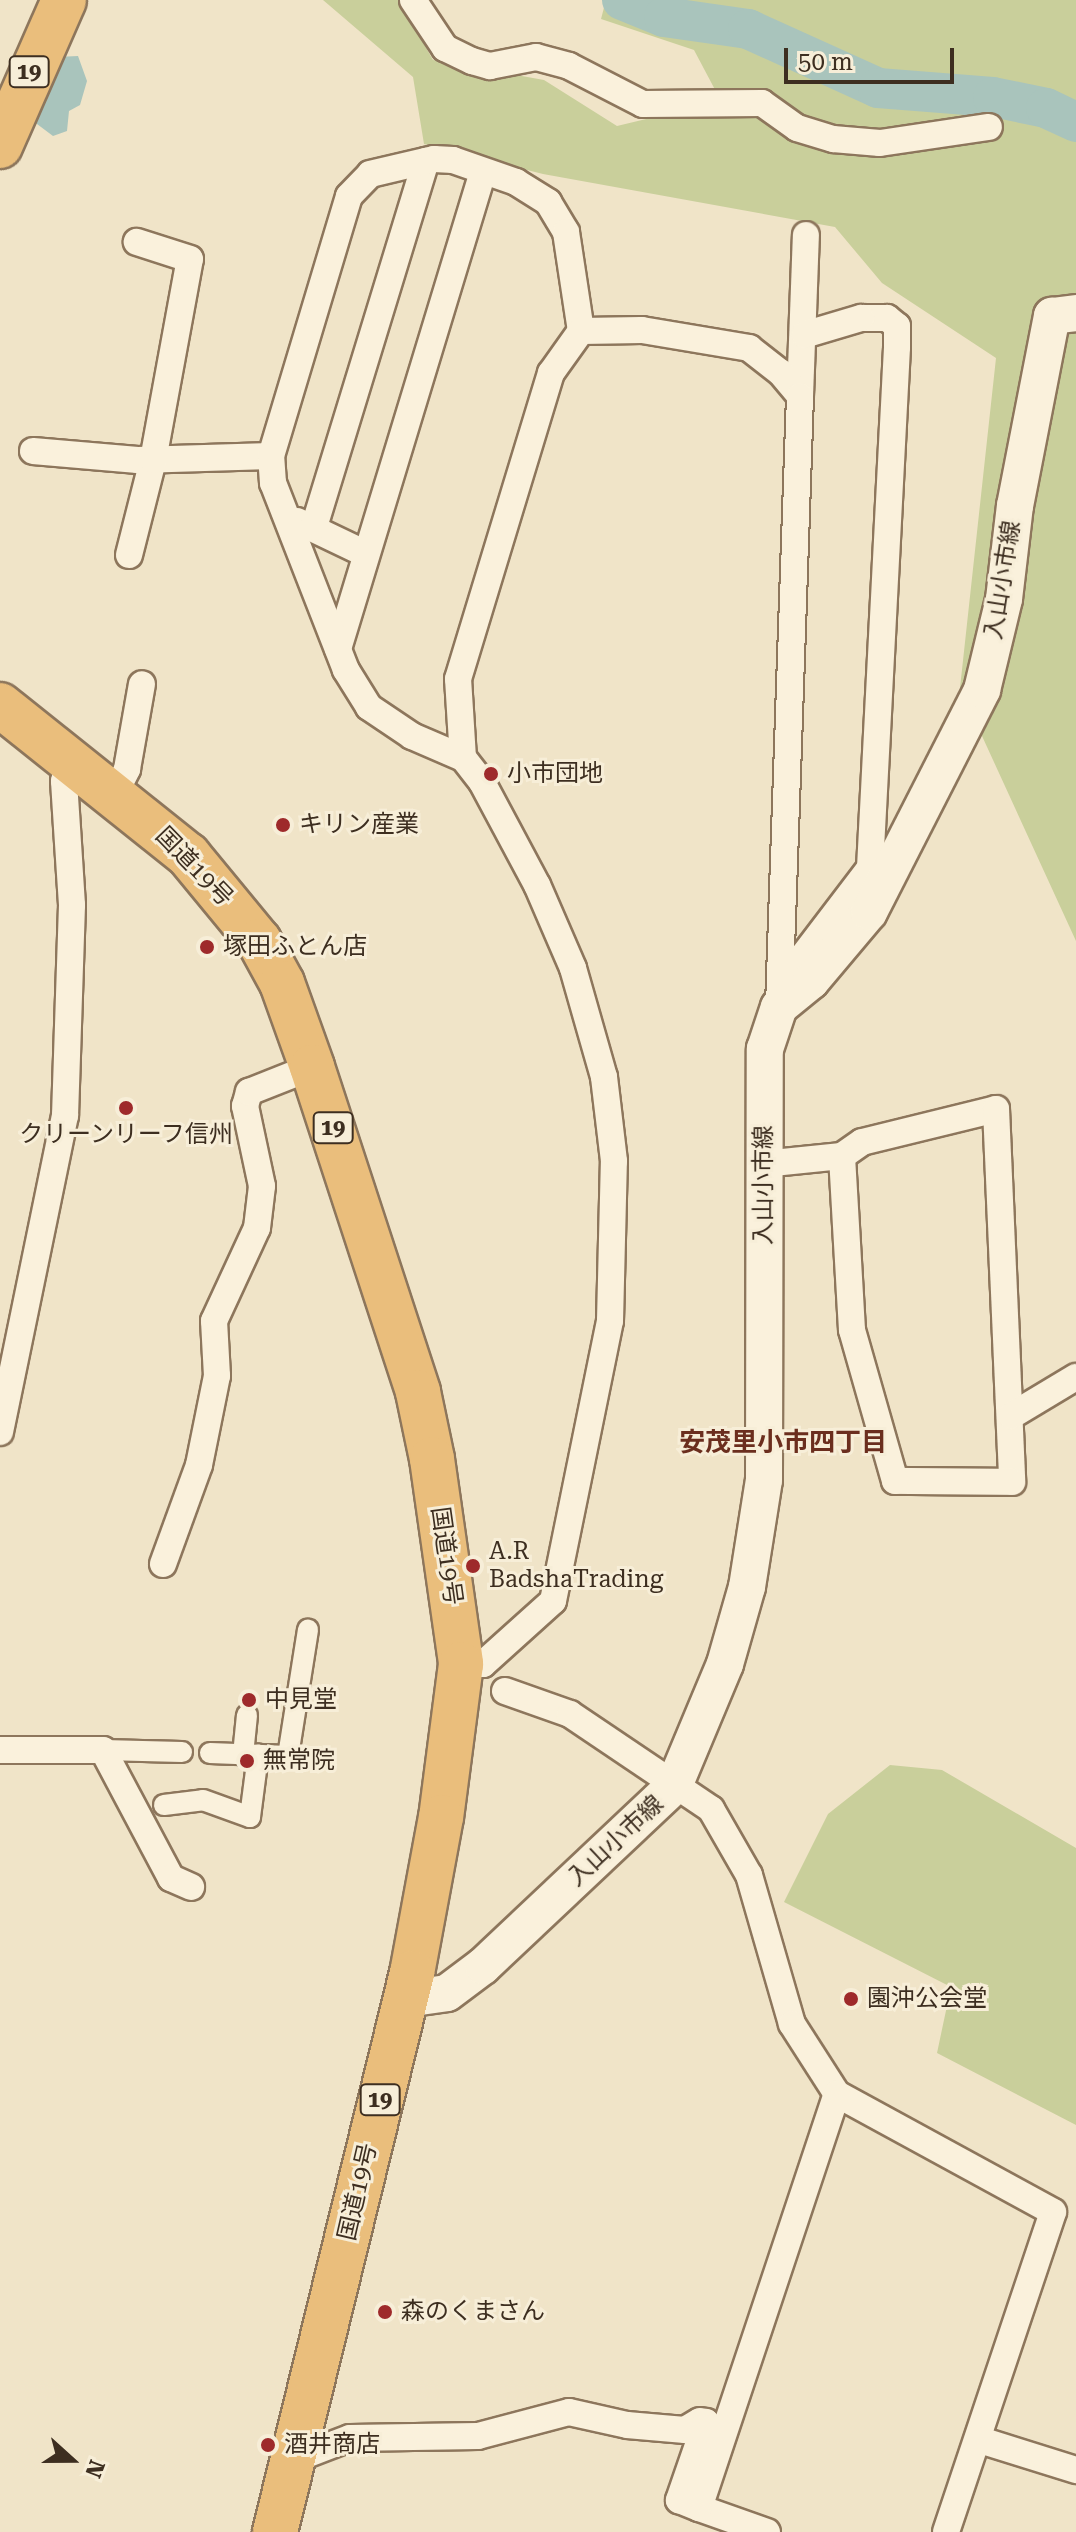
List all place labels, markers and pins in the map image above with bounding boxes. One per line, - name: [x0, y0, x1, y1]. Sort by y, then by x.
- place label: 小市団地: [507, 760, 603, 788]
- marker: 小市団地: [482, 765, 500, 783]
- place label: キリン産業: [299, 811, 419, 839]
- marker: キリン産業: [274, 816, 292, 834]
- place label: 塚田ふとん店: [223, 933, 367, 961]
- marker: 塚田ふとん店: [198, 938, 216, 956]
- marker: クリーンリーフ信州: [117, 1099, 135, 1117]
- place label: クリーンリーフ信州: [18, 1121, 234, 1149]
- place label: A.R BadshaTrading: [489, 1538, 663, 1594]
- marker: A.R BadshaTrading: [464, 1557, 482, 1575]
- place label: 中見堂: [265, 1686, 337, 1714]
- marker: 中見堂: [240, 1691, 258, 1709]
- place label: 無常院: [263, 1747, 335, 1775]
- marker: 無常院: [238, 1752, 256, 1770]
- place label: 園沖公会堂: [867, 1985, 987, 2013]
- marker: 園沖公会堂: [842, 1990, 860, 2008]
- place label: 森のくまさん: [401, 2298, 545, 2326]
- marker: 森のくまさん: [376, 2303, 394, 2321]
- place label: 酒井商店: [284, 2431, 380, 2459]
- marker: 酒井商店: [259, 2436, 277, 2454]

